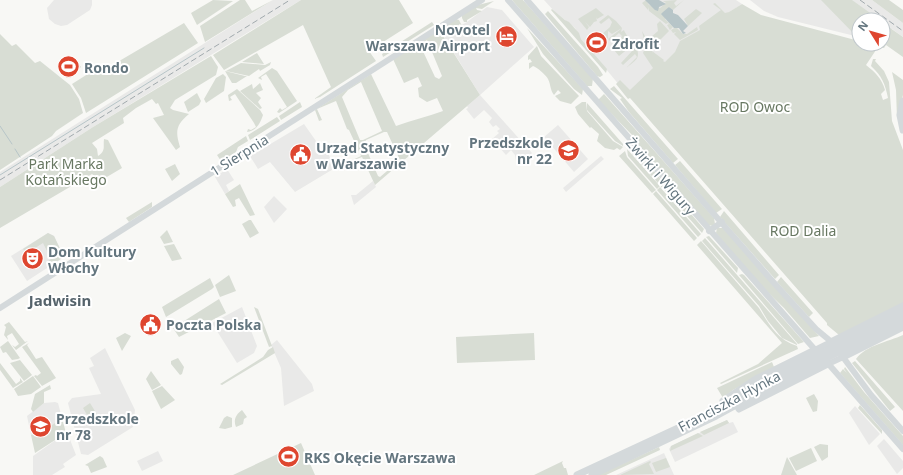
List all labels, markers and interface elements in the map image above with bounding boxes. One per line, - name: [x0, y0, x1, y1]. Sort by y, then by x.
- north arrow: [851, 12, 891, 52]
- text: N: [854, 18, 871, 34]
- place label: Novotel Warszawa Airport: [366, 20, 490, 55]
- hotel icon: Novotel Warszawa Airport: [493, 24, 519, 50]
- sports icon: Zdrofit: [584, 30, 610, 56]
- place label: Zdrofit: [612, 34, 659, 53]
- sports icon: Rondo: [56, 54, 82, 80]
- place label: Rondo: [84, 58, 129, 77]
- park label: ROD Owoc: [720, 97, 791, 116]
- street label: 1 Sierpnia: [206, 130, 272, 180]
- place label: Przedszkole nr 22: [469, 133, 552, 168]
- street label: Żwirki i Wigury: [622, 133, 701, 220]
- school or university icon: Przedszkole nr 22: [555, 137, 581, 163]
- place label: Urząd Statystyczny w Warszawie: [316, 138, 449, 173]
- public building icon: Urząd Statystyczny w Warszawie: [287, 142, 313, 168]
- park label: Park Marka Kotańskiego: [25, 154, 107, 189]
- park label: ROD Dalia: [770, 221, 836, 240]
- place label: Dom Kultury Włochy: [48, 242, 136, 277]
- theatre icon: Dom Kultury Włochy: [20, 246, 46, 272]
- district label: Jadwisin: [27, 290, 91, 310]
- public building icon: Poczta Polska: [137, 311, 163, 337]
- place label: Poczta Polska: [166, 315, 261, 334]
- street label: Franciszka Hynka: [674, 366, 784, 436]
- place label: Przedszkole nr 78: [56, 409, 139, 444]
- school or university icon: Przedszkole nr 78: [27, 413, 53, 439]
- sports icon: RKS Okęcie Warszawa: [276, 444, 302, 470]
- place label: RKS Okęcie Warszawa: [304, 448, 456, 467]

